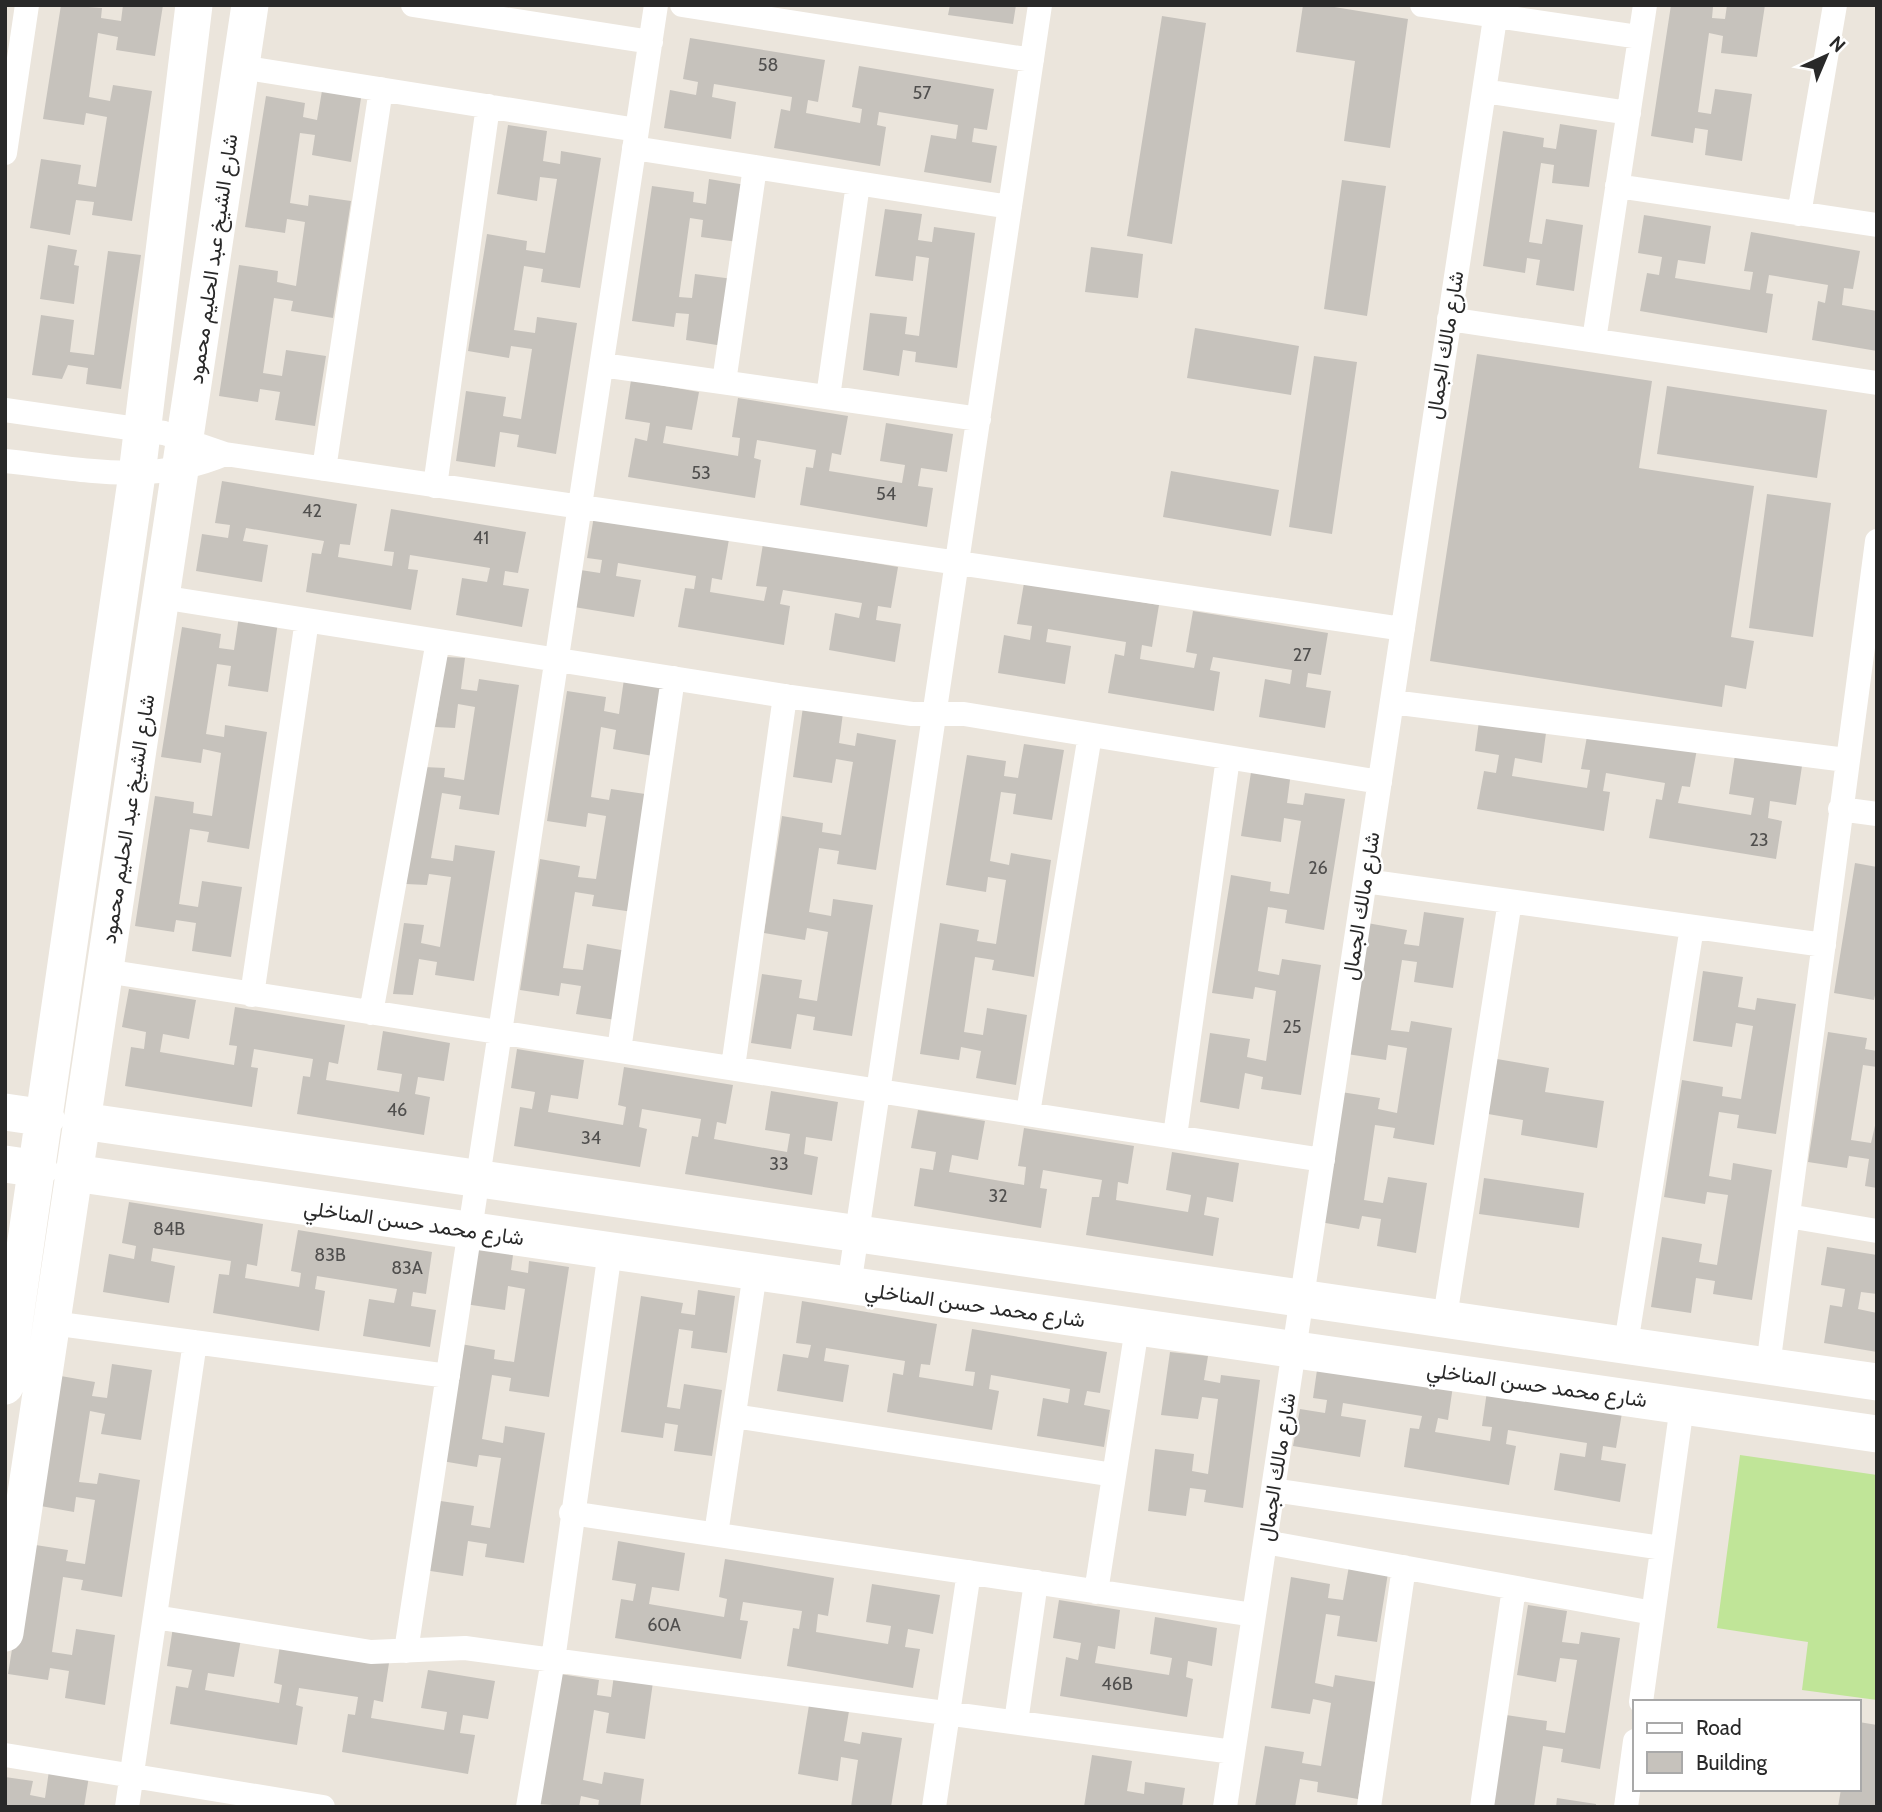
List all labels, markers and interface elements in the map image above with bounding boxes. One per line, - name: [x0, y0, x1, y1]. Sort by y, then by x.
- north arrow: [1791, 21, 1861, 91]
- text: N: [1825, 31, 1850, 57]
- house number: 58: [758, 54, 778, 76]
- house number: 57: [913, 82, 931, 104]
- street label: شارع الشيخ عبد الحليم محمود: [183, 132, 244, 386]
- street label: شارع مالك الجمال: [1420, 269, 1471, 421]
- house number: 53: [691, 462, 711, 484]
- house number: 54: [876, 483, 896, 505]
- house number: 42: [302, 500, 322, 522]
- house number: 41: [473, 527, 489, 549]
- house number: 27: [1293, 644, 1311, 666]
- street label: شارع الشيخ عبد الحليم محمود: [95, 692, 162, 946]
- house number: 23: [1749, 829, 1769, 851]
- street label: شارع مالك الجمال: [1336, 830, 1387, 982]
- house number: 26: [1308, 857, 1328, 879]
- house number: 25: [1282, 1016, 1302, 1038]
- house number: 46: [387, 1099, 407, 1121]
- house number: 34: [581, 1127, 601, 1149]
- house number: 33: [769, 1153, 789, 1175]
- house number: 32: [988, 1185, 1008, 1207]
- street label: شارع محمد حسن المناخلي: [302, 1195, 526, 1255]
- house number: 84B: [153, 1218, 185, 1240]
- house number: 83B: [314, 1244, 346, 1266]
- house number: 83A: [391, 1257, 423, 1279]
- street label: شارع محمد حسن المناخلي: [863, 1277, 1087, 1337]
- street label: شارع محمد حسن المناخلي: [1425, 1357, 1649, 1417]
- street label: شارع مالك الجمال: [1252, 1391, 1303, 1543]
- house number: 60A: [647, 1614, 681, 1636]
- house number: 46B: [1101, 1673, 1133, 1695]
- legend: [1633, 1700, 1861, 1791]
- text: Road: [1696, 1715, 1742, 1740]
- text: Building: [1696, 1750, 1768, 1775]

